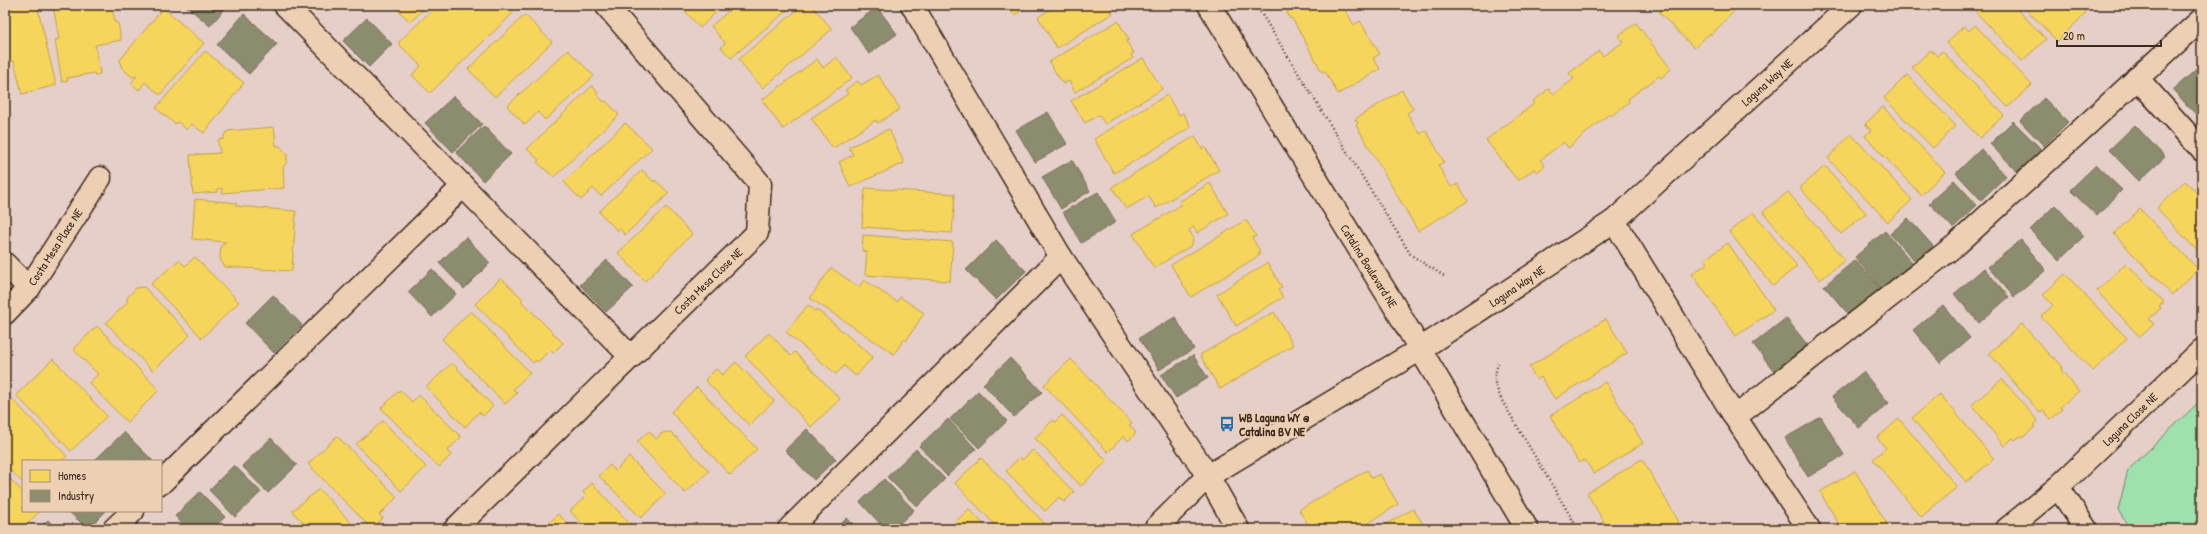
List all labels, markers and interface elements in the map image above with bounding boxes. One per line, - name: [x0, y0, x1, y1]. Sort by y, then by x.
- scale bar: [2057, 22, 2161, 48]
- text: 20 m: [2063, 27, 2085, 44]
- street label: Laguna Way NE: [1738, 54, 1797, 110]
- street label: Costa Mesa Place NE: [24, 204, 87, 289]
- street label: Catalina Boulevard NE: [1336, 221, 1402, 312]
- street label: Costa Mesa Close NE: [670, 243, 747, 318]
- street label: Laguna Way NE: [1486, 261, 1549, 311]
- street label: Laguna Close NE: [2099, 388, 2162, 450]
- place label: WB Laguna WY @ Catalina BV NE: [1239, 409, 1310, 440]
- bus stop icon: WB Laguna WY @ Catalina BV NE: [1218, 415, 1236, 433]
- legend: [22, 460, 162, 512]
- text: Homes: [58, 467, 86, 484]
- text: Industry: [58, 487, 94, 504]

